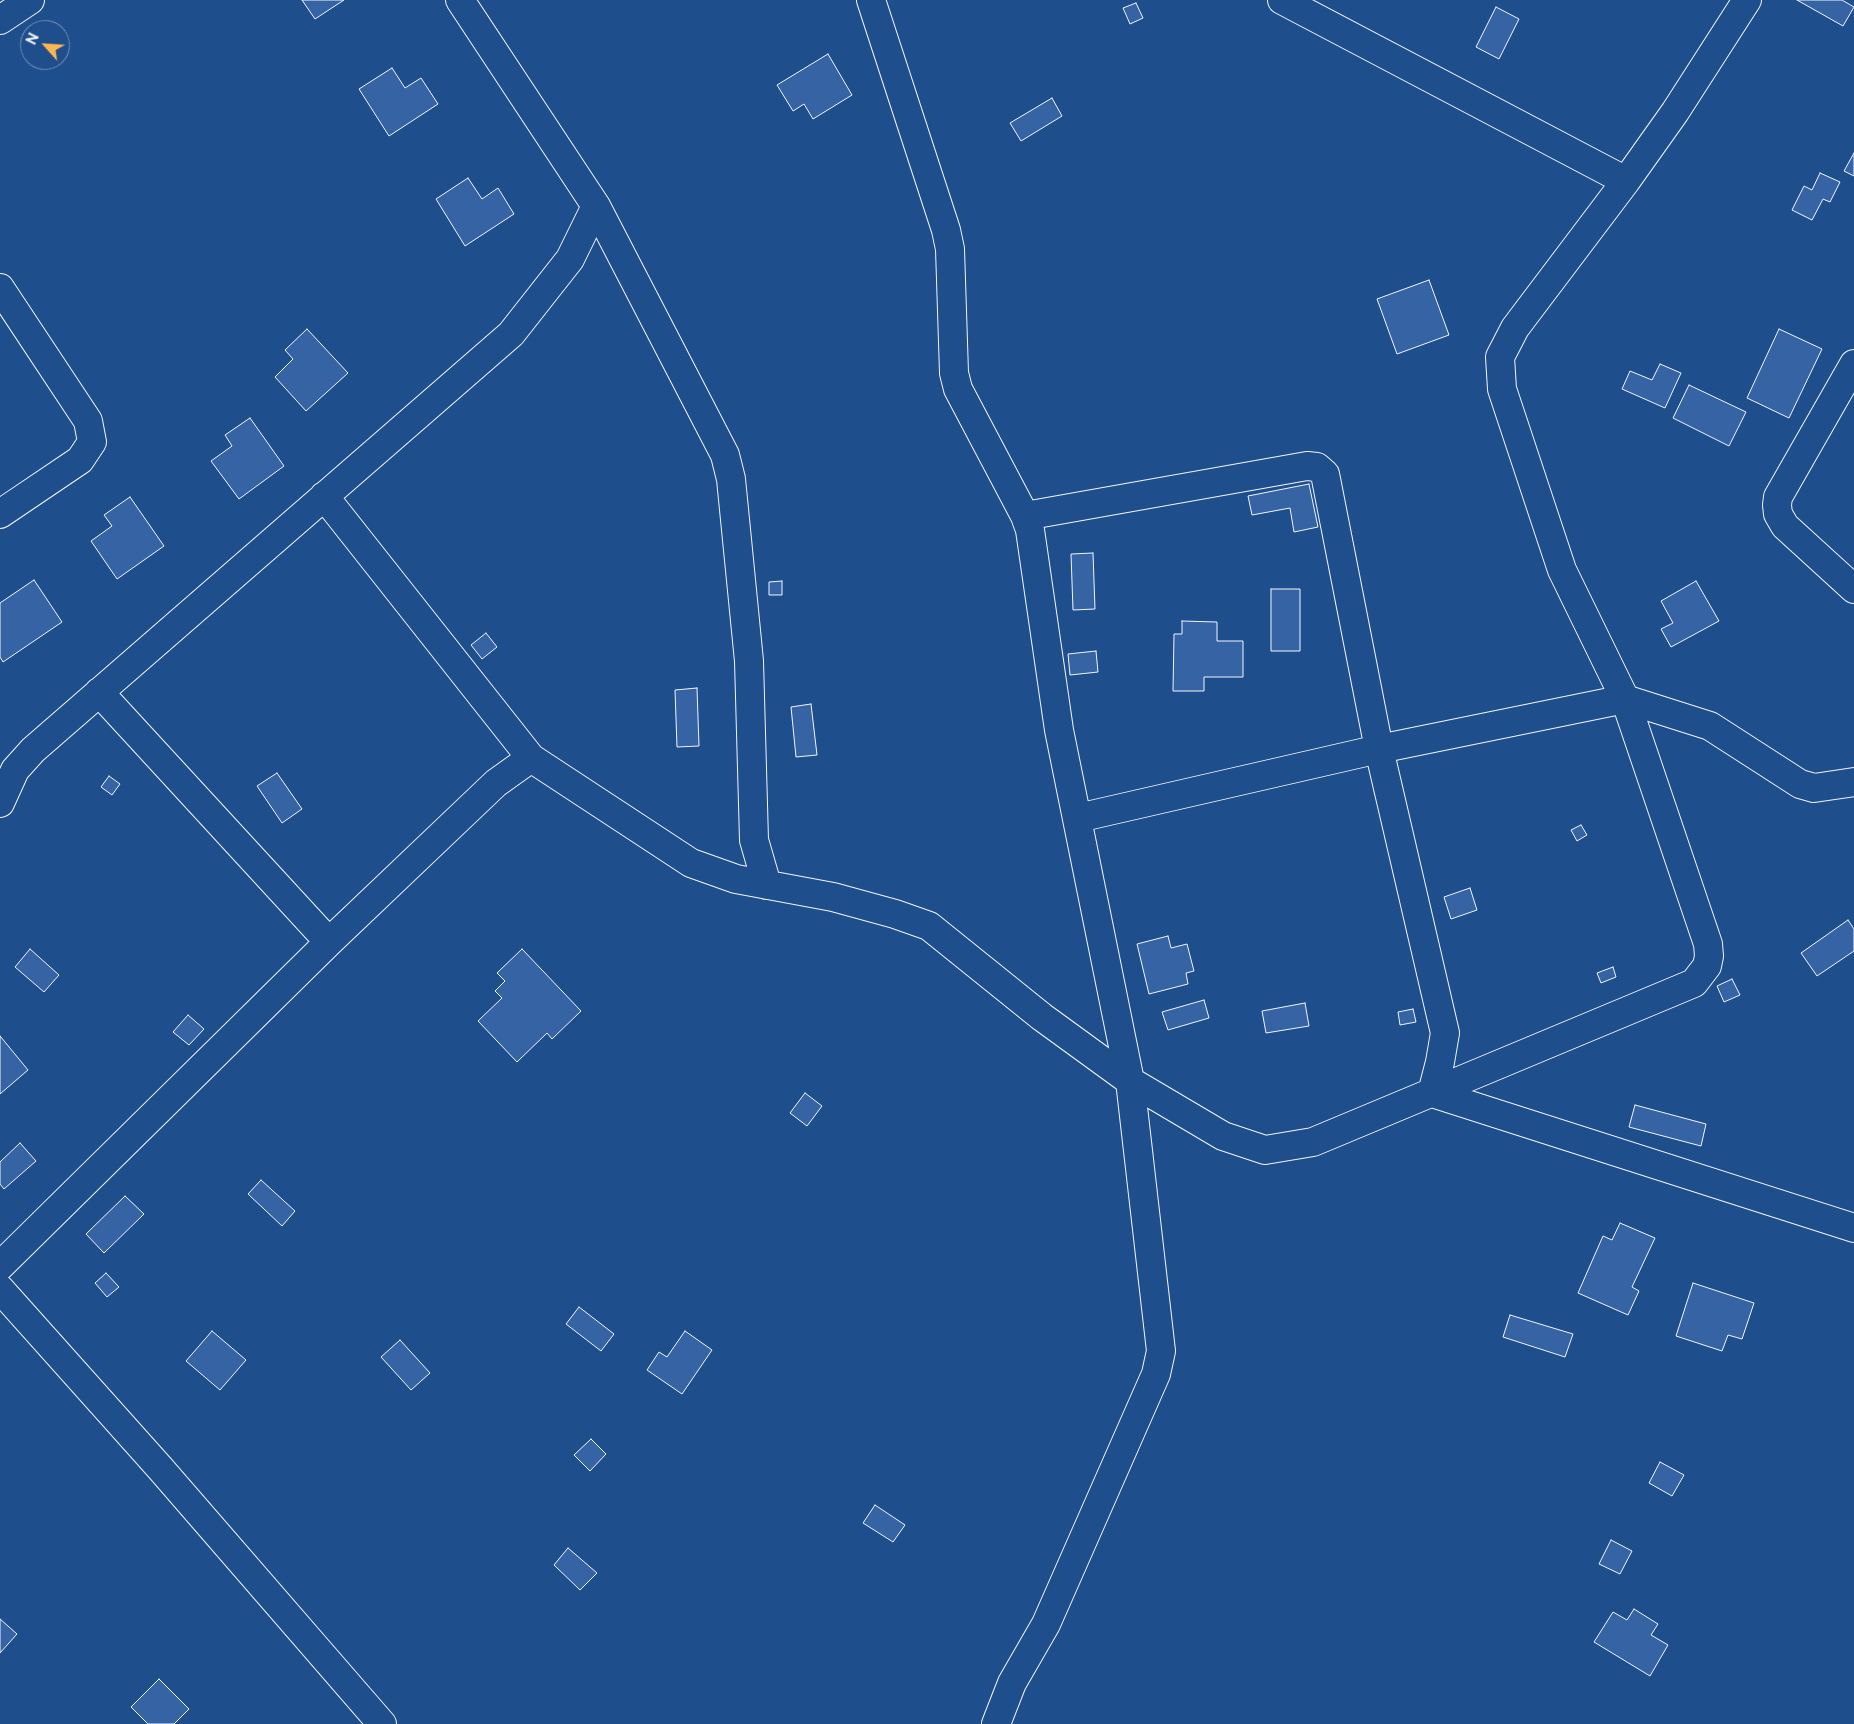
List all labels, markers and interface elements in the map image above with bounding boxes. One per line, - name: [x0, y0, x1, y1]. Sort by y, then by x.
- north arrow: [20, 20, 70, 70]
- text: N: [23, 31, 42, 47]

